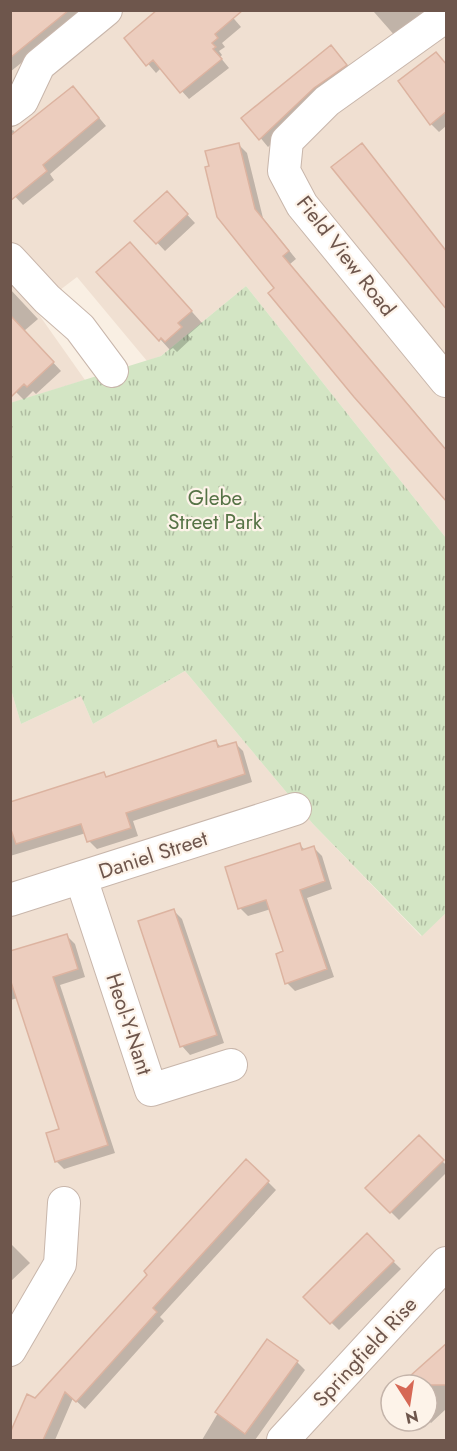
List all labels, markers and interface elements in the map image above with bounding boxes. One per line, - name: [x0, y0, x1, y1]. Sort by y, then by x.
- street label: Field View Road: [289, 189, 403, 323]
- park label: Glebe Street Park: [168, 483, 263, 537]
- street label: Daniel Street: [95, 823, 211, 887]
- street label: Heol-Y-Nant: [98, 969, 160, 1079]
- street label: Springfield Rise: [306, 1290, 424, 1414]
- north arrow: [379, 1373, 439, 1433]
- text: N: [403, 1405, 421, 1430]

